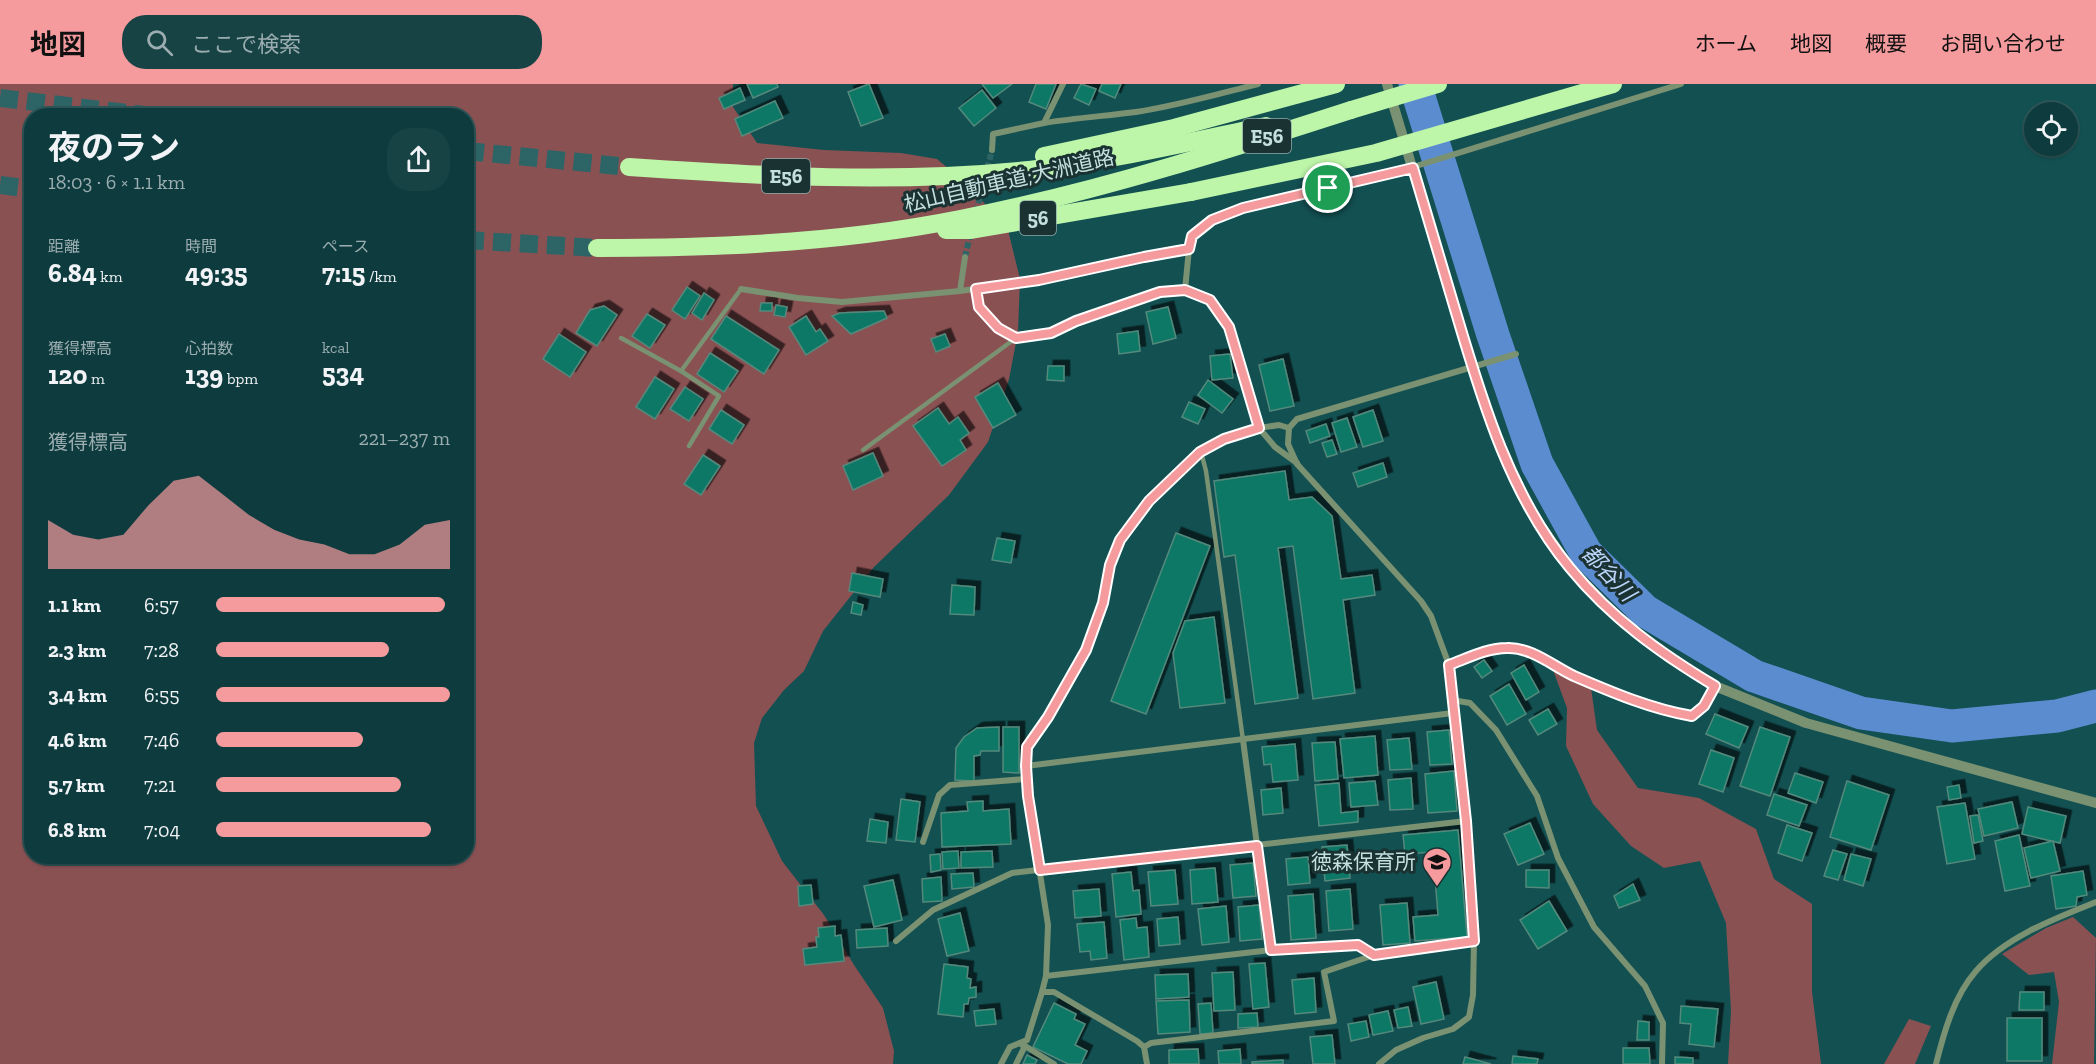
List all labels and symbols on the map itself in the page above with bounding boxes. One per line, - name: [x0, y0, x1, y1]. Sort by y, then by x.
- road number: E56: [1243, 119, 1291, 153]
- street label: 松山自動車道;大洲道路: [901, 144, 1116, 217]
- road number: E56: [762, 159, 810, 193]
- pin: [1302, 162, 1353, 213]
- road number: 56: [1020, 201, 1056, 235]
- water label: 都谷川: [1576, 540, 1642, 608]
- school or university icon: 徳森保育所: [1421, 846, 1453, 888]
- place label: 徳森保育所: [1311, 849, 1416, 874]

